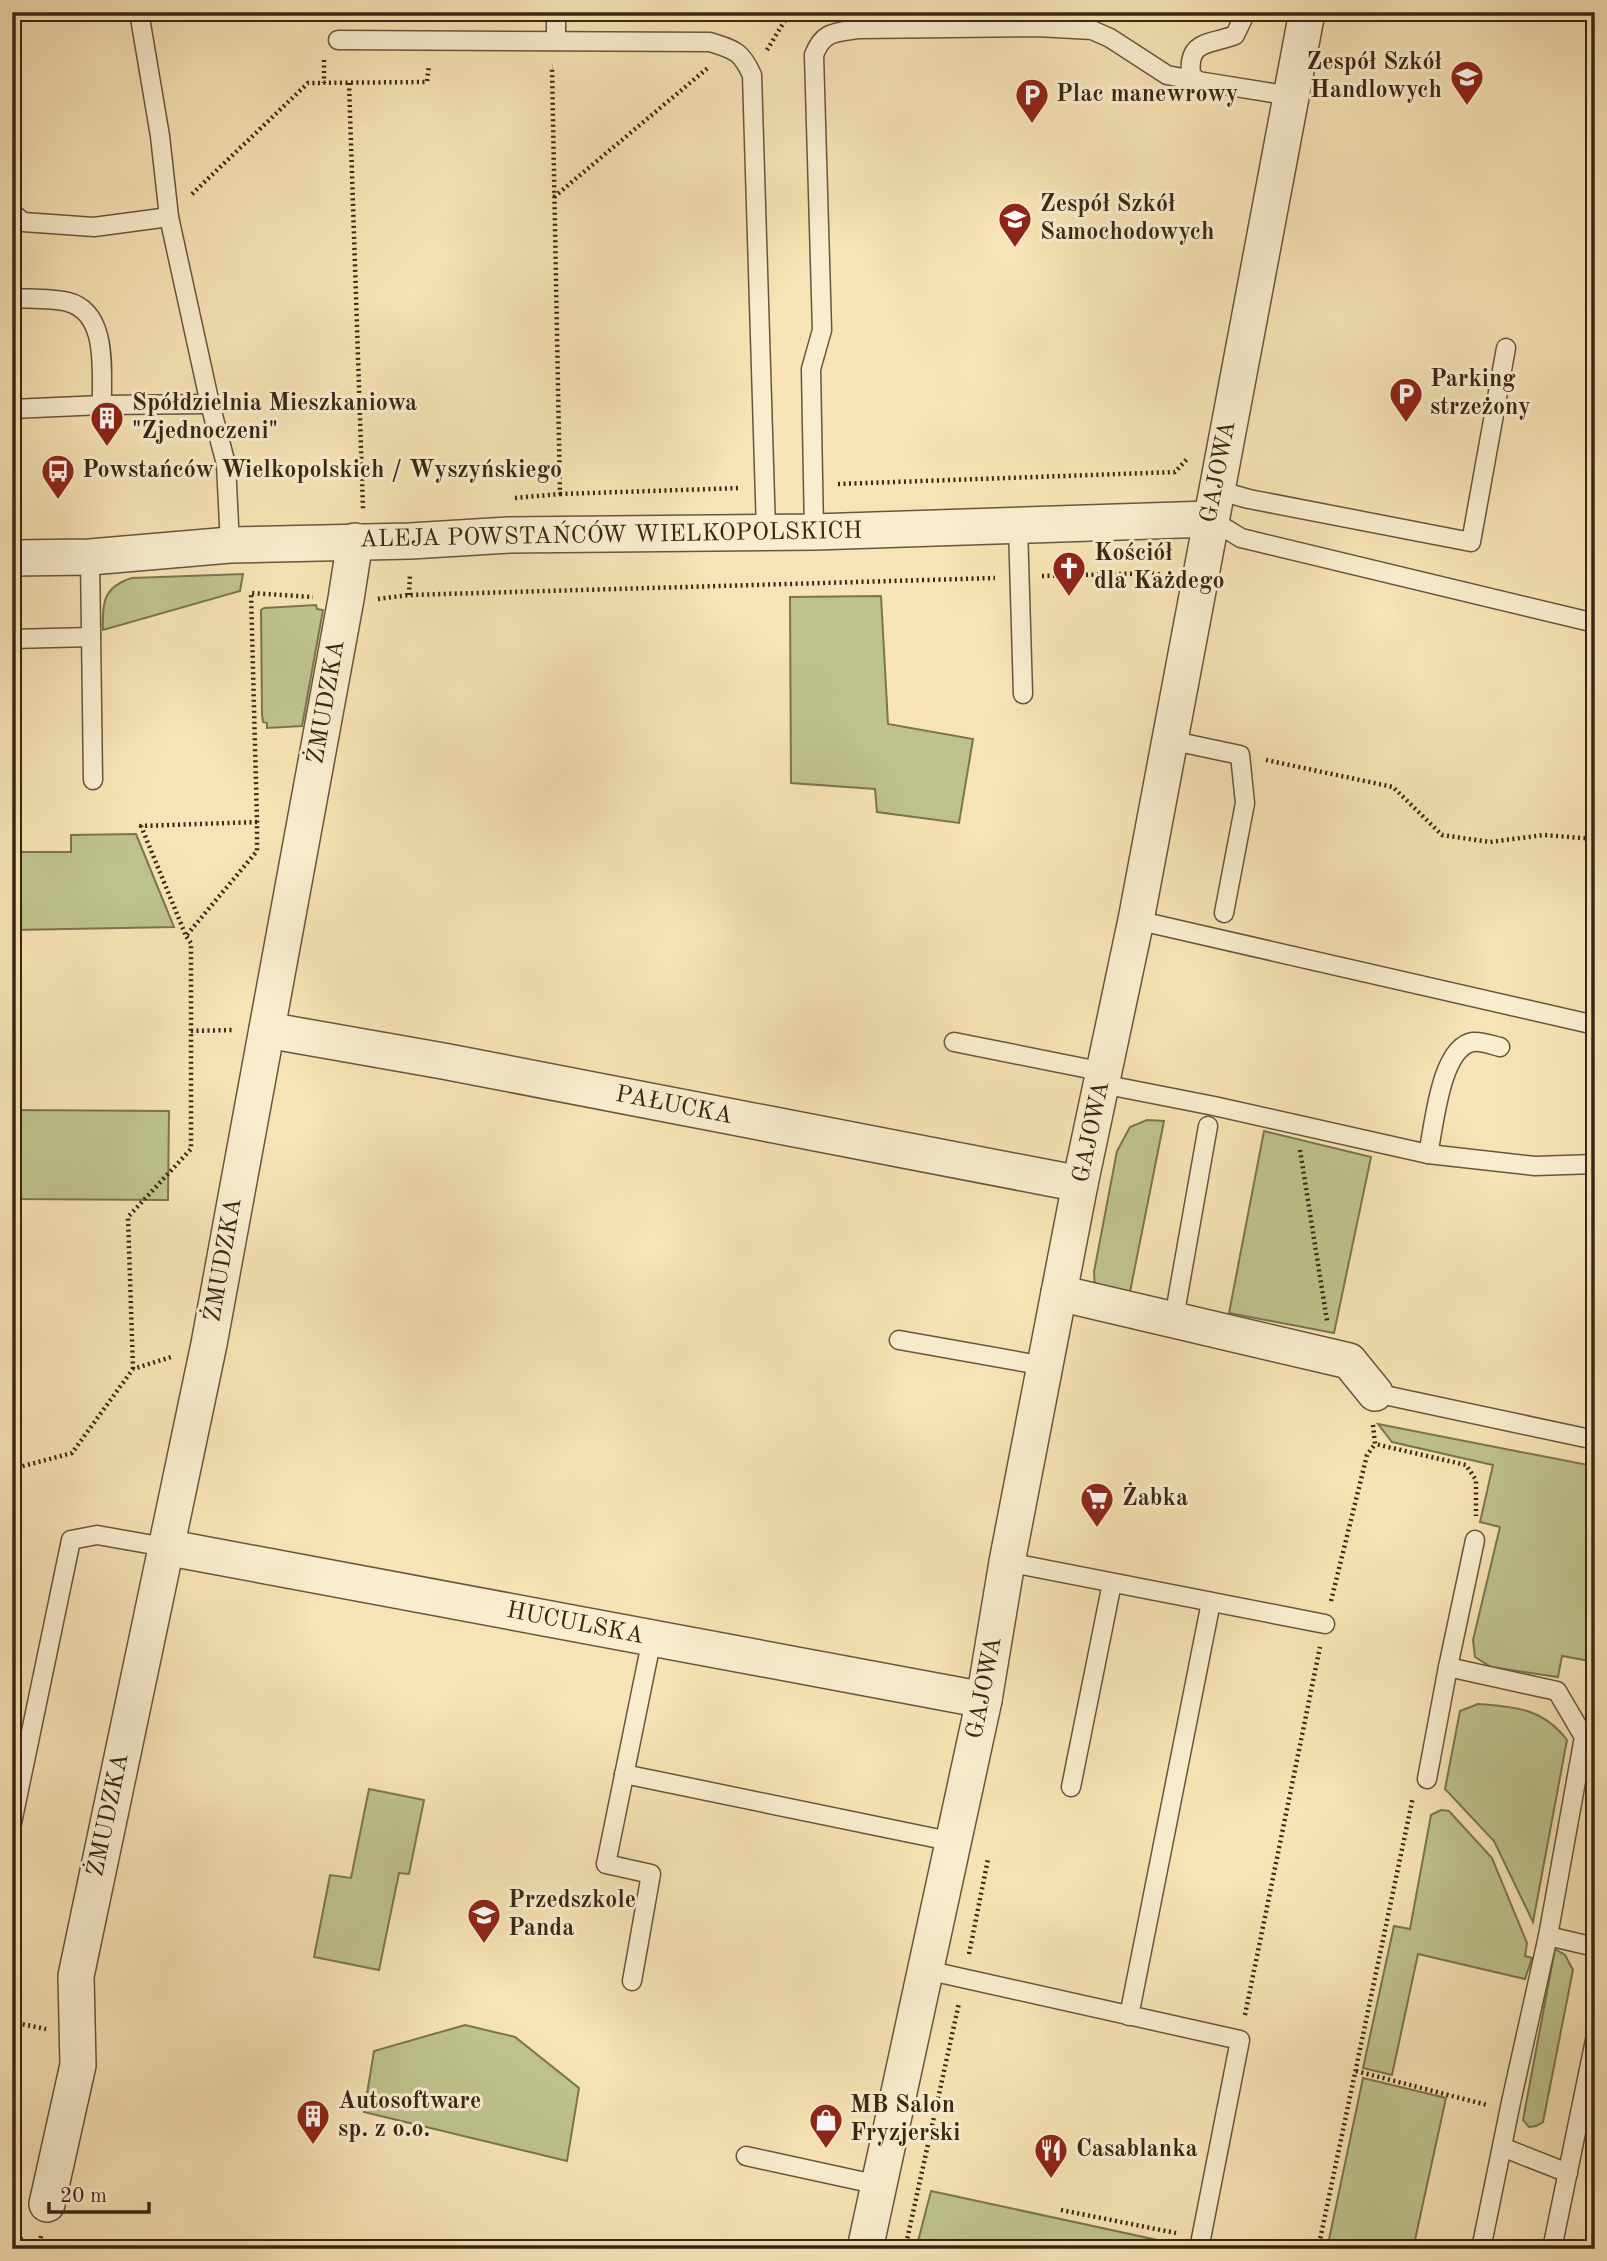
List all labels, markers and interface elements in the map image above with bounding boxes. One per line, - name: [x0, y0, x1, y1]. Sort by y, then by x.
- place label: Zespół Szkół Handlowych: [1307, 51, 1443, 103]
- school or university icon: Zespół Szkół Handlowych: [1448, 58, 1486, 107]
- parking icon: Plac manewrowy: [1013, 76, 1051, 125]
- place label: Plac manewrowy: [1056, 83, 1238, 107]
- place label: Zespół Szkół Samochodowych: [1040, 193, 1214, 245]
- school or university icon: Zespół Szkół Samochodowych: [996, 200, 1034, 249]
- place label: Parking strzeżony: [1430, 368, 1531, 420]
- parking icon: Parking strzeżony: [1387, 375, 1425, 424]
- place label: Spółdzielnia Mieszkaniowa "Zjednoczeni": [132, 392, 417, 444]
- building icon: Spółdzielnia Mieszkaniowa "Zjednoczeni": [88, 399, 126, 448]
- street label: GAJOWA: [1197, 419, 1241, 525]
- bus stop icon: Powstańców Wielkopolskich / Wyszyńskiego: [39, 452, 77, 501]
- place label: Powstańców Wielkopolskich / Wyszyńskiego: [82, 459, 562, 483]
- street label: ALEJA POWSTAŃCÓW WIELKOPOLSKICH: [359, 515, 863, 552]
- place label: Kościół dla Każdego: [1094, 542, 1225, 594]
- church icon: Kościół dla Każdego: [1050, 549, 1088, 598]
- street label: ŻMUDZKA: [301, 638, 350, 766]
- street label: GAJOWA: [1070, 1079, 1114, 1185]
- street label: PAŁUCKA: [613, 1083, 735, 1129]
- street label: ŻMUDZKA: [198, 1196, 247, 1324]
- supermarket icon: Żabka: [1078, 1480, 1116, 1529]
- place label: Żabka: [1122, 1482, 1188, 1511]
- street label: HUCULSKA: [504, 1599, 646, 1649]
- street label: GAJOWA: [963, 1635, 1007, 1741]
- street label: ŻMUDZKA: [81, 1751, 134, 1879]
- place label: Przedszkole Panda: [508, 1889, 636, 1941]
- school or university icon: Przedszkole Panda: [465, 1896, 503, 1945]
- place label: Autosoftware sp. z o.o.: [338, 2090, 481, 2142]
- place label: MB Salon Fryzjerski: [850, 2094, 960, 2146]
- building icon: Autosoftware sp. z o.o.: [294, 2097, 332, 2146]
- shop icon: MB Salon Fryzjerski: [807, 2101, 845, 2150]
- restaurant icon: Casablanka: [1032, 2131, 1070, 2180]
- place label: Casablanka: [1076, 2138, 1198, 2162]
- scale bar: [49, 2170, 149, 2214]
- text: 20 m: [60, 2186, 107, 2207]

